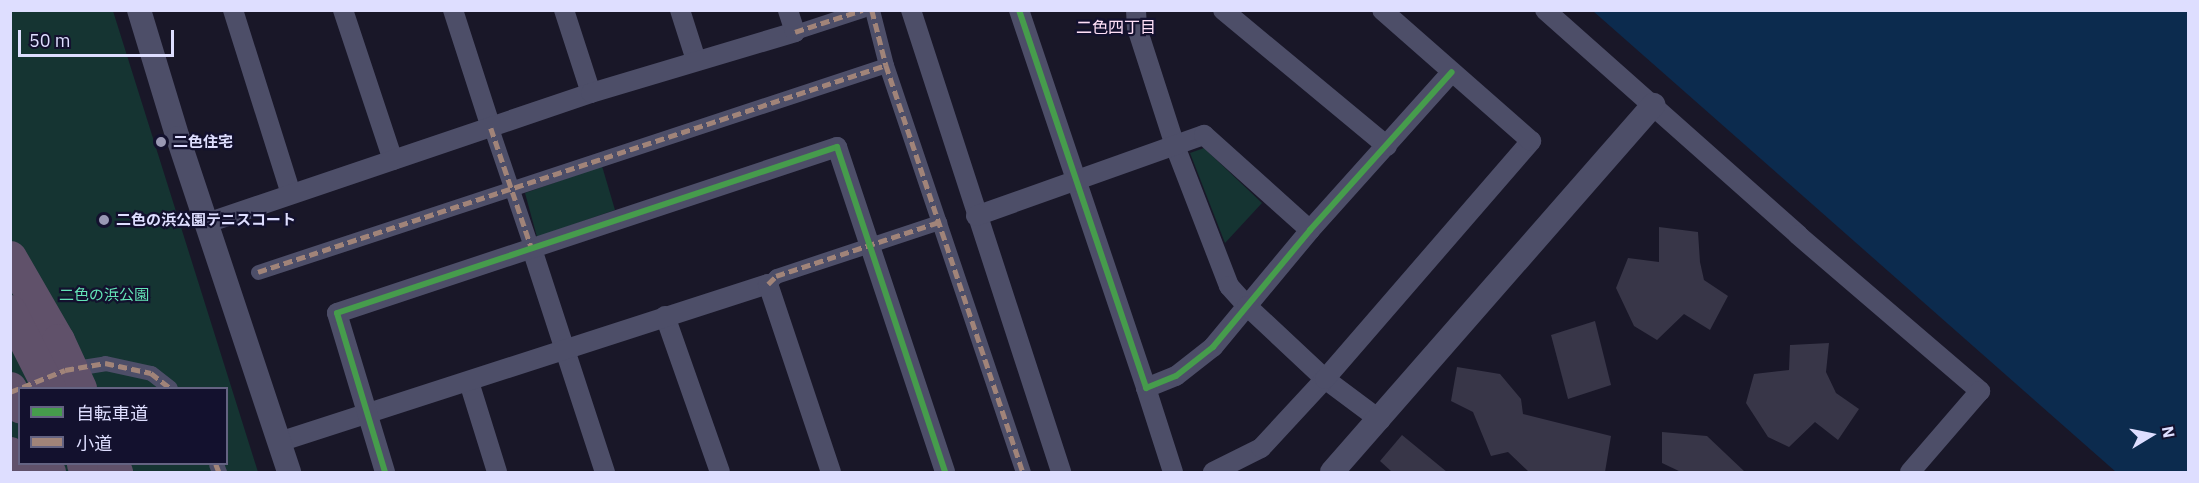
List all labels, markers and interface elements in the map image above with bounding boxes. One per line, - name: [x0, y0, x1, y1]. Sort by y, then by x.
- district label: 二色四丁目: [1076, 17, 1156, 37]
- scale bar: [21, 18, 177, 56]
- text: 50 m: [29, 29, 71, 52]
- place label: 二色住宅: [173, 133, 233, 151]
- marker: 二色住宅: [154, 135, 168, 149]
- place label: 二色の浜公園テニスコート: [116, 211, 296, 229]
- marker: 二色の浜公園テニスコート: [97, 213, 111, 227]
- park label: 二色の浜公園: [59, 286, 149, 304]
- legend: [18, 387, 228, 465]
- text: 自転車道: [76, 402, 148, 425]
- north arrow: [2121, 405, 2181, 465]
- text: N: [2158, 424, 2180, 439]
- text: 小道: [76, 432, 112, 455]

